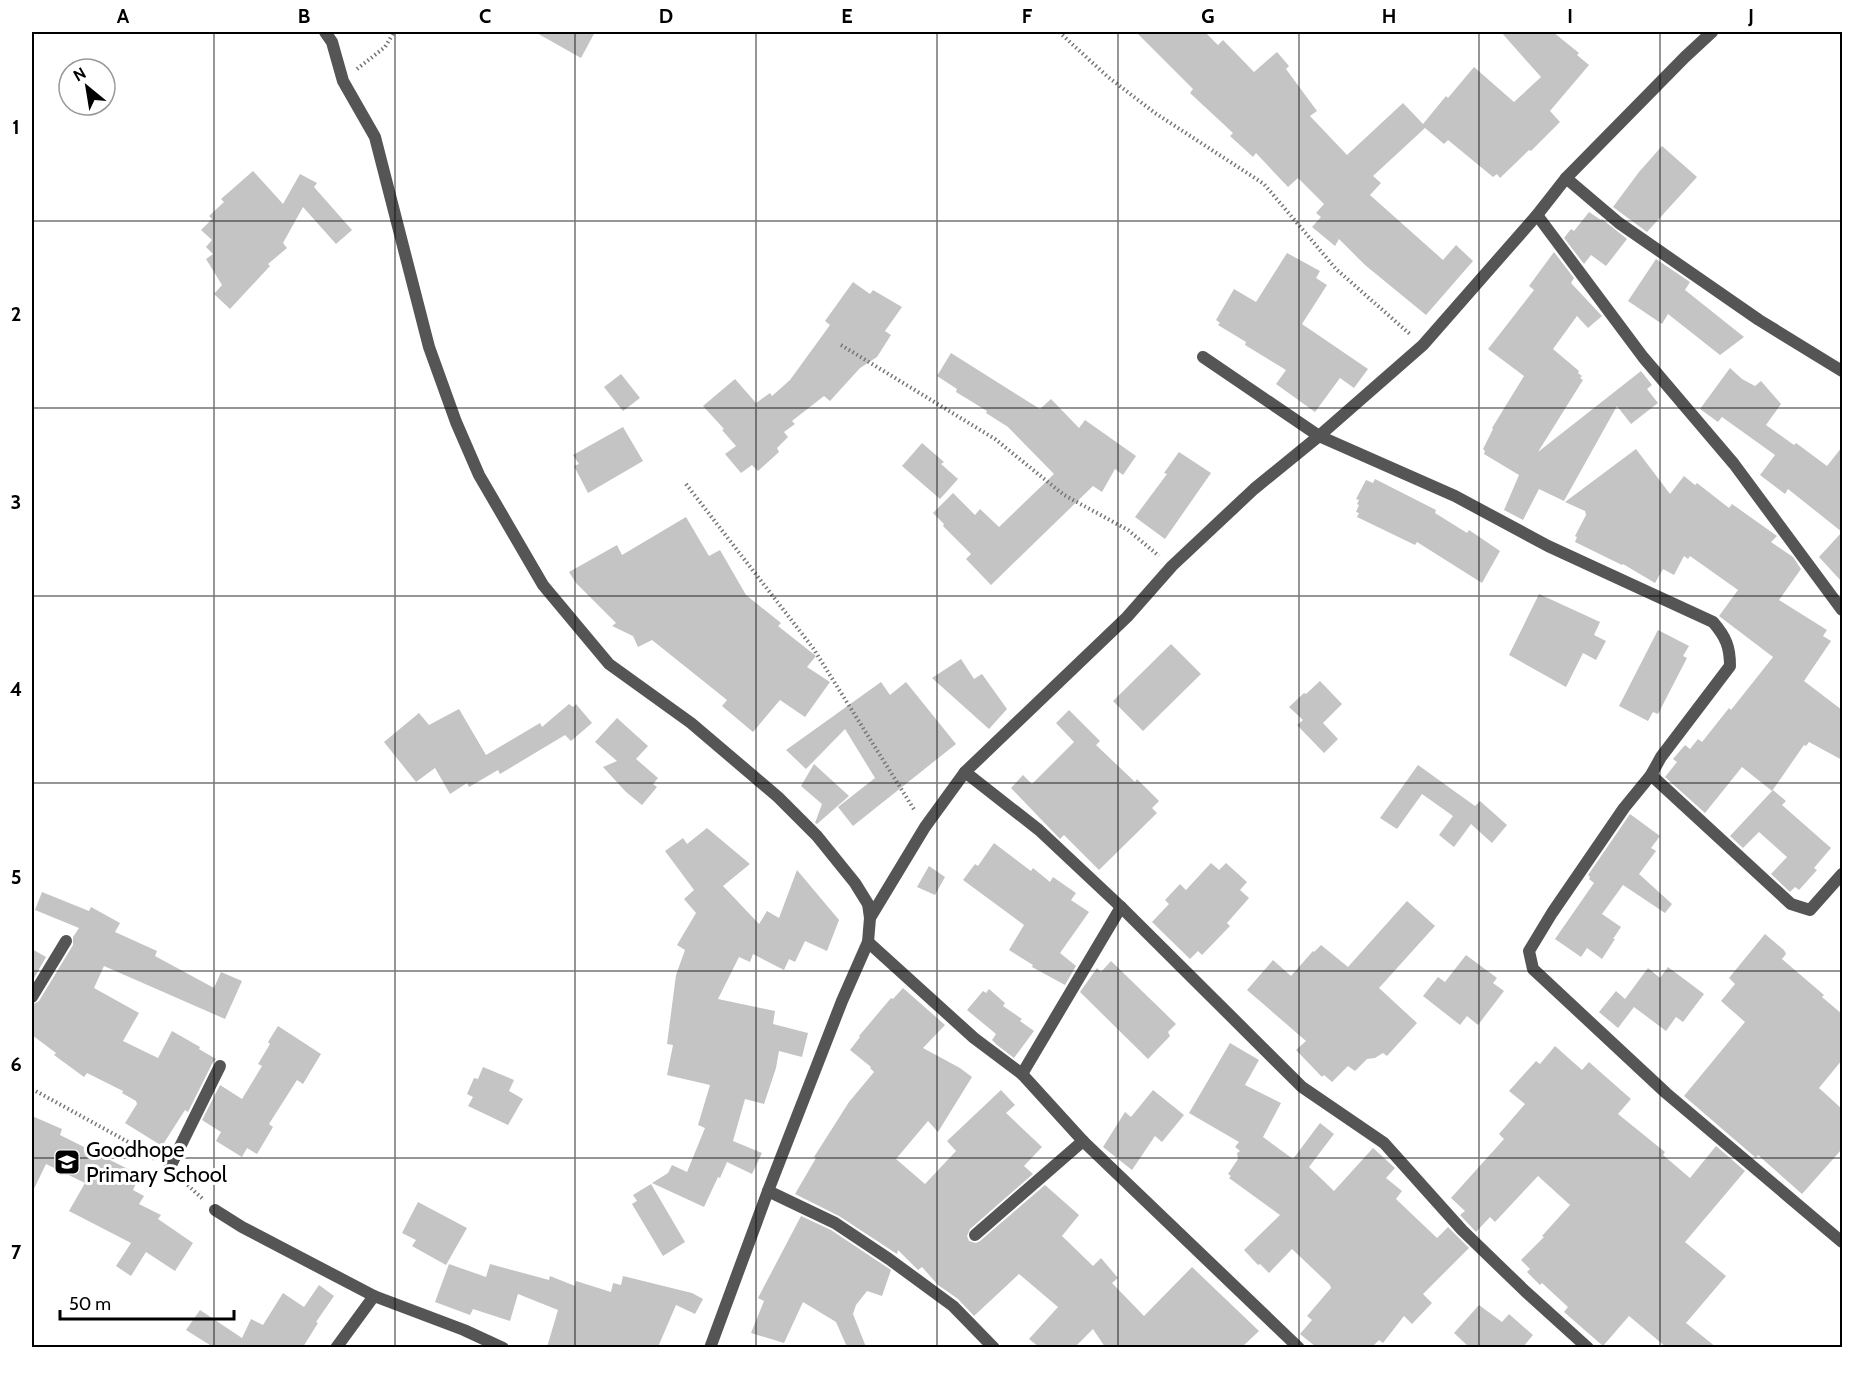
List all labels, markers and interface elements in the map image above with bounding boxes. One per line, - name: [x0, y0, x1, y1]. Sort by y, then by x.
- text: A: [117, 4, 130, 28]
- text: B: [298, 4, 310, 28]
- text: C: [479, 4, 491, 28]
- text: D: [659, 4, 673, 28]
- text: E: [841, 4, 853, 28]
- text: F: [1022, 4, 1033, 28]
- text: G: [1201, 4, 1215, 28]
- text: H: [1382, 4, 1396, 28]
- text: I: [1567, 4, 1573, 28]
- text: J: [1747, 4, 1754, 28]
- north arrow: [57, 57, 117, 117]
- text: N: [70, 63, 89, 85]
- text: 1: [12, 115, 20, 139]
- text: 2: [11, 302, 21, 326]
- text: 3: [11, 490, 21, 514]
- text: 4: [10, 677, 22, 701]
- text: 5: [11, 865, 21, 889]
- text: 6: [10, 1052, 22, 1076]
- place label: Goodhope Primary School: [86, 1136, 228, 1188]
- school or university icon: Goodhope Primary School: [52, 1147, 82, 1177]
- text: 7: [11, 1240, 22, 1264]
- scale bar: [60, 1283, 234, 1321]
- text: 50 m: [69, 1293, 111, 1315]

